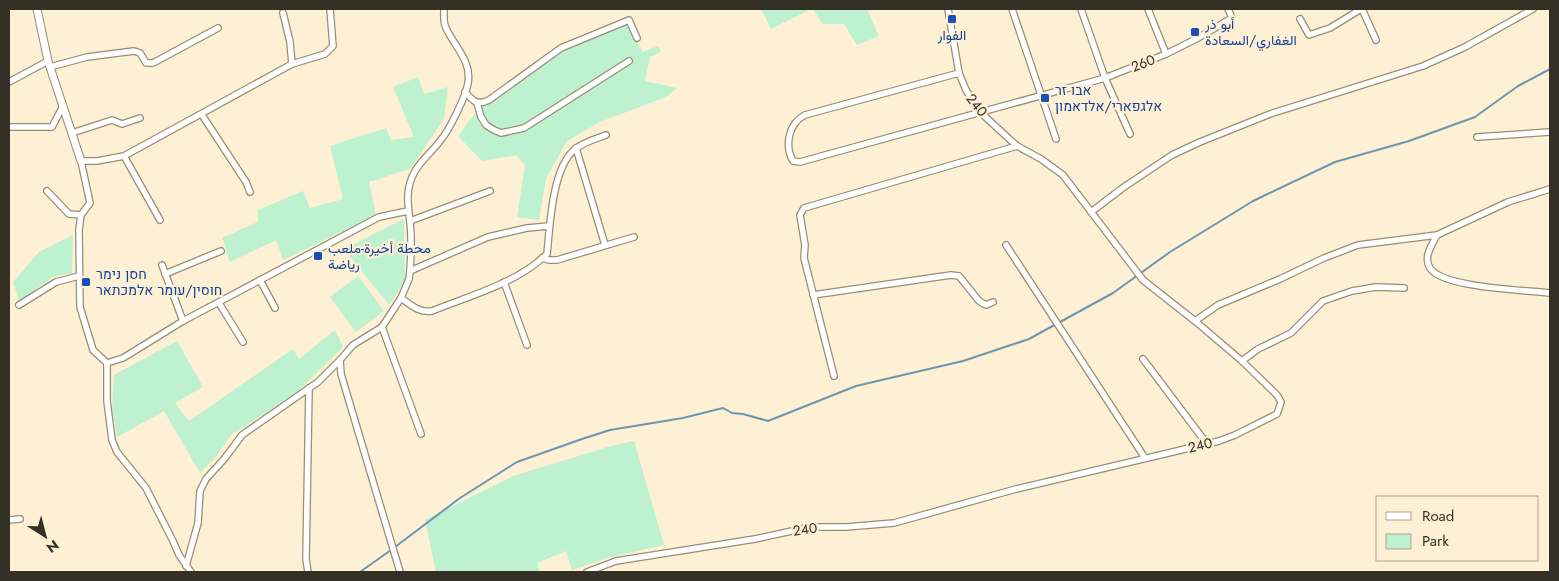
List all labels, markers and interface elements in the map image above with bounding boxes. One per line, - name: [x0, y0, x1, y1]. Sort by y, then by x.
- marker: الفوار: [946, 13, 958, 25]
- place label: أبو ذر الغفاري/السعادة: [1204, 14, 1297, 52]
- place label: الفوار: [937, 25, 966, 45]
- marker: أبو ذر الغفاري/السعادة: [1189, 26, 1201, 38]
- street label: 260: [1128, 49, 1158, 77]
- place label: אבו זר אלגפארי/אלדאמון: [1055, 80, 1162, 116]
- street label: 240: [962, 89, 992, 121]
- marker: אבו זר אלגפארי/אלדאמון: [1039, 92, 1051, 104]
- place label: محطة أخيرة-ملعب رياضة: [328, 238, 431, 274]
- marker: محطة أخيرة-ملعب رياضة: [312, 250, 324, 262]
- place label: חסן נימר חוסין/עומר אלמכתאר: [96, 264, 222, 300]
- marker: חסן נימר חוסין/עומר אלמכתאר: [80, 276, 92, 288]
- street label: 240: [1186, 432, 1214, 458]
- legend: [1376, 496, 1539, 561]
- text: Road: [1422, 505, 1454, 527]
- north arrow: [20, 511, 70, 561]
- street label: 240: [791, 517, 819, 541]
- text: Park: [1422, 530, 1449, 552]
- text: N: [42, 535, 63, 558]

